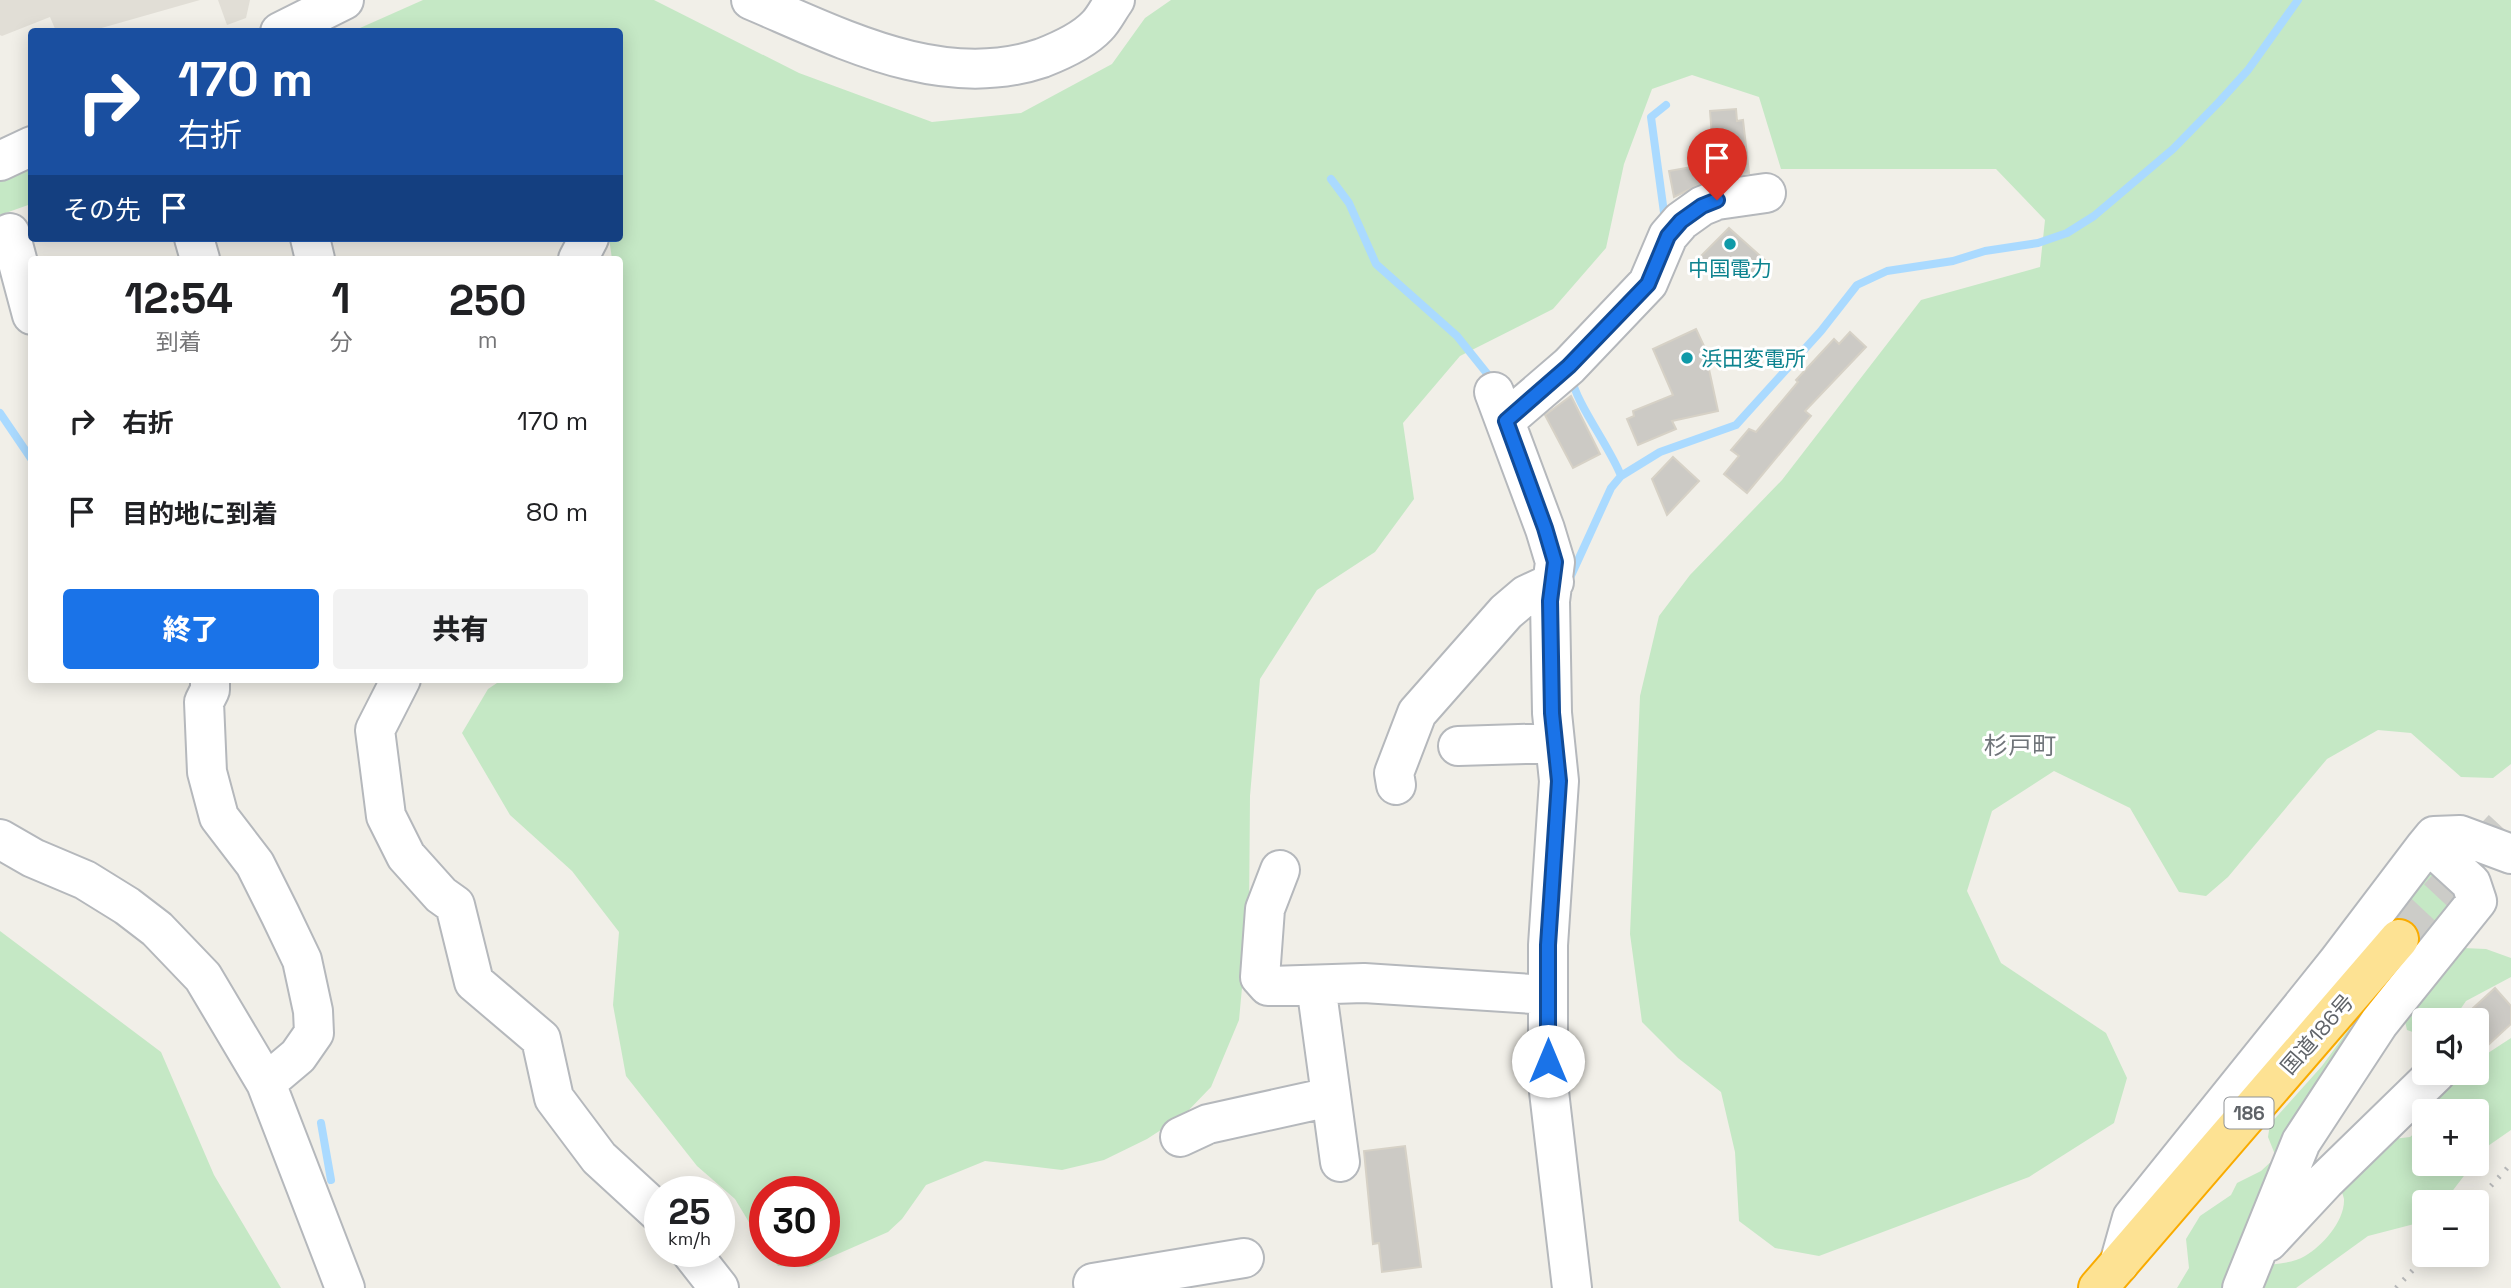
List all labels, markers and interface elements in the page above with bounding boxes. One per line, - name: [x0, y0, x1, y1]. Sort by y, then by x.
- text: 170 m: [178, 48, 313, 110]
- icon: right: [63, 56, 154, 147]
- text: 右折: [178, 115, 242, 155]
- pin: [1687, 128, 1747, 200]
- icon: arrive: [1698, 139, 1736, 177]
- icon: arrive: [155, 189, 193, 227]
- text: その先: [63, 193, 141, 227]
- marker: 中国電力: [1722, 236, 1738, 252]
- place label: 中国電力: [1688, 255, 1772, 282]
- text: 12:54: [125, 272, 233, 325]
- text: 1: [332, 272, 350, 325]
- text: 250: [449, 274, 526, 327]
- text: m: [478, 325, 498, 355]
- text: 到着: [156, 327, 202, 357]
- text: 分: [330, 327, 353, 357]
- place label: 浜田変電所: [1701, 345, 1806, 372]
- marker: 浜田変電所: [1679, 350, 1695, 366]
- icon: right: [63, 402, 101, 440]
- text: 170 m: [517, 404, 588, 438]
- text: 右折: [122, 406, 174, 440]
- icon: arrive: [63, 493, 101, 531]
- text: 80 m: [526, 495, 588, 529]
- text: 目的地に到着: [122, 497, 278, 531]
- button: 終了: [63, 589, 319, 669]
- button: 共有: [333, 589, 588, 669]
- district label: 杉戸町: [1984, 730, 2056, 761]
- street label: 国道186号: [2275, 988, 2359, 1080]
- map controls: [2412, 1008, 2489, 1267]
- button: sound: [2412, 1008, 2489, 1085]
- position arrow: [1511, 1024, 1585, 1098]
- road number: 186: [2224, 1098, 2274, 1128]
- button: +: [2412, 1099, 2489, 1176]
- speed limit sign: 30: [749, 1176, 840, 1267]
- text: 25: [669, 1190, 710, 1234]
- button: −: [2412, 1190, 2489, 1267]
- text: km/h: [668, 1227, 711, 1250]

